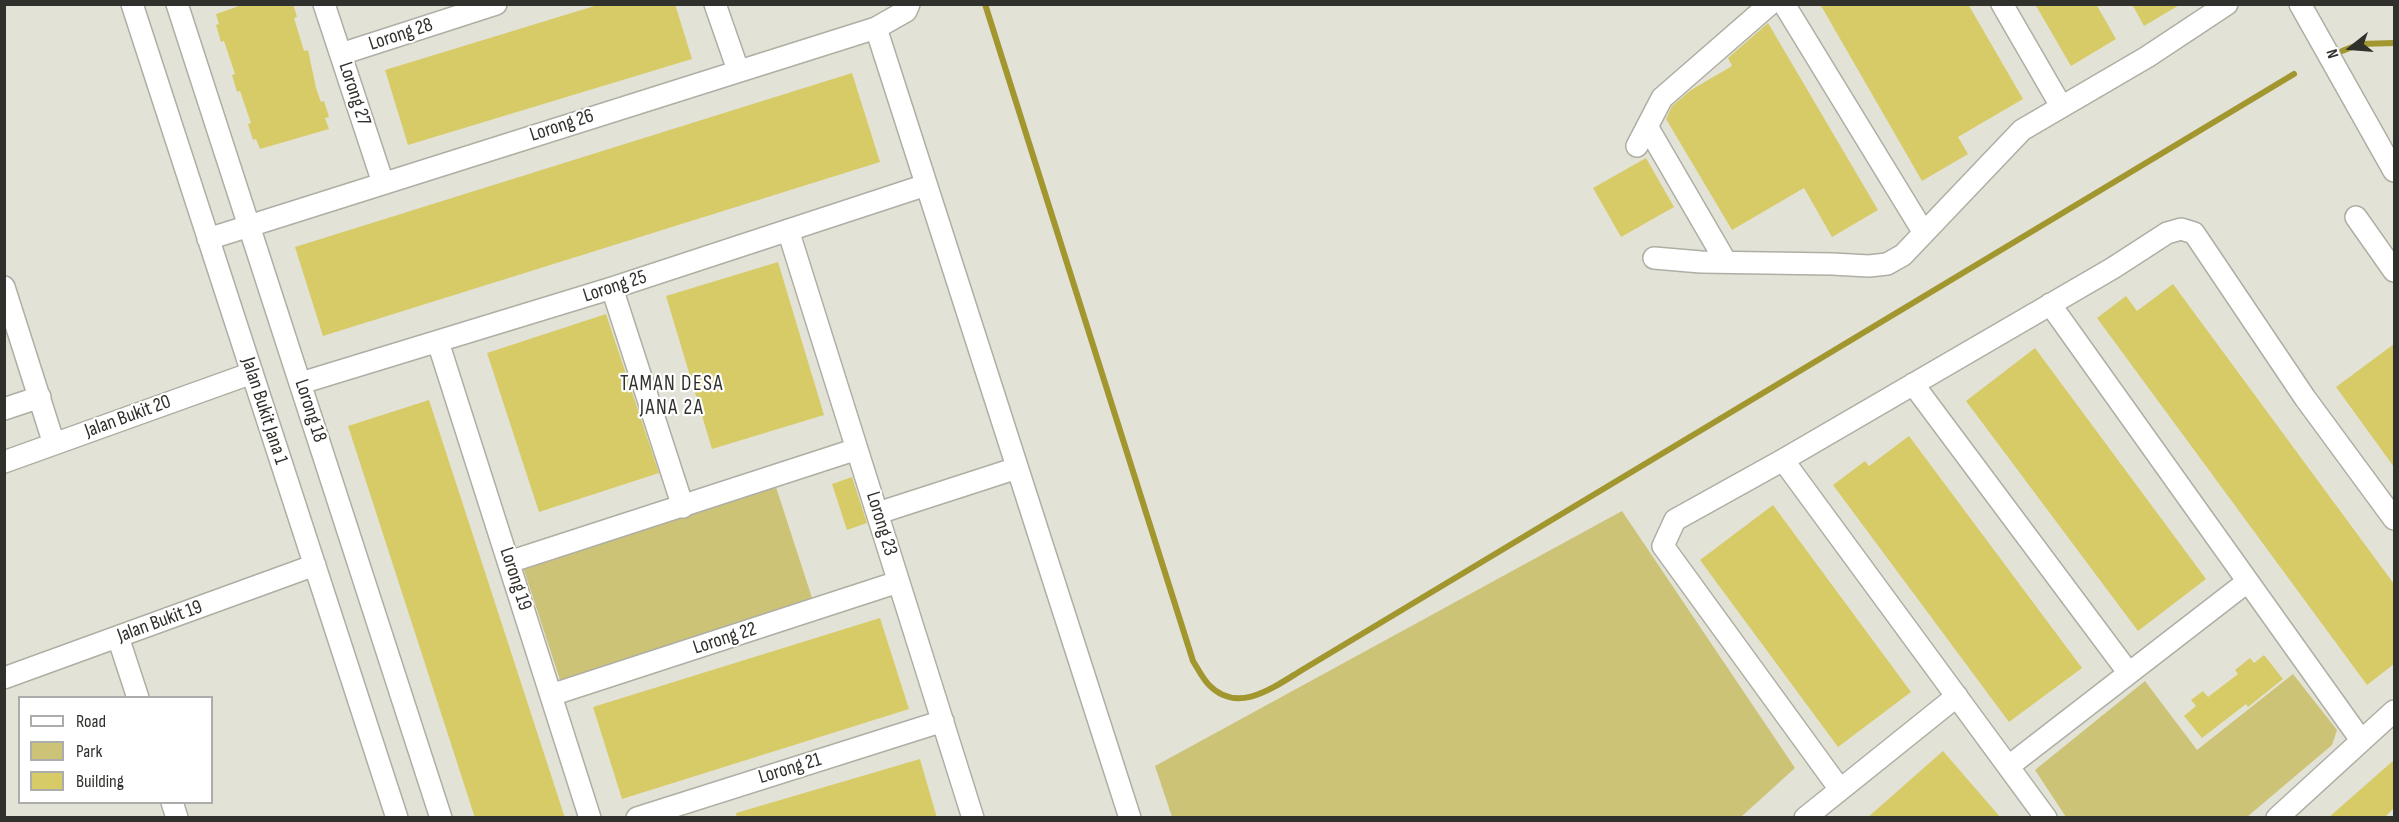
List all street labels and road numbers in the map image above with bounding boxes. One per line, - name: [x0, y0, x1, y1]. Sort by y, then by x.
- street label: Lorong 28: [366, 13, 436, 57]
- street label: Lorong 27: [333, 59, 375, 129]
- street label: Lorong 26: [527, 104, 597, 148]
- street label: Lorong 25: [580, 266, 650, 308]
- street label: Jalan Bukit Jana 1: [235, 354, 293, 468]
- street label: Lorong 18: [289, 377, 331, 445]
- street label: Jalan Bukit 20: [82, 390, 174, 444]
- street label: Lorong 23: [860, 489, 902, 559]
- street label: Lorong 19: [494, 544, 536, 614]
- street label: Jalan Bukit 19: [114, 596, 206, 648]
- street label: Lorong 22: [690, 617, 760, 661]
- street label: Lorong 21: [756, 748, 824, 790]

